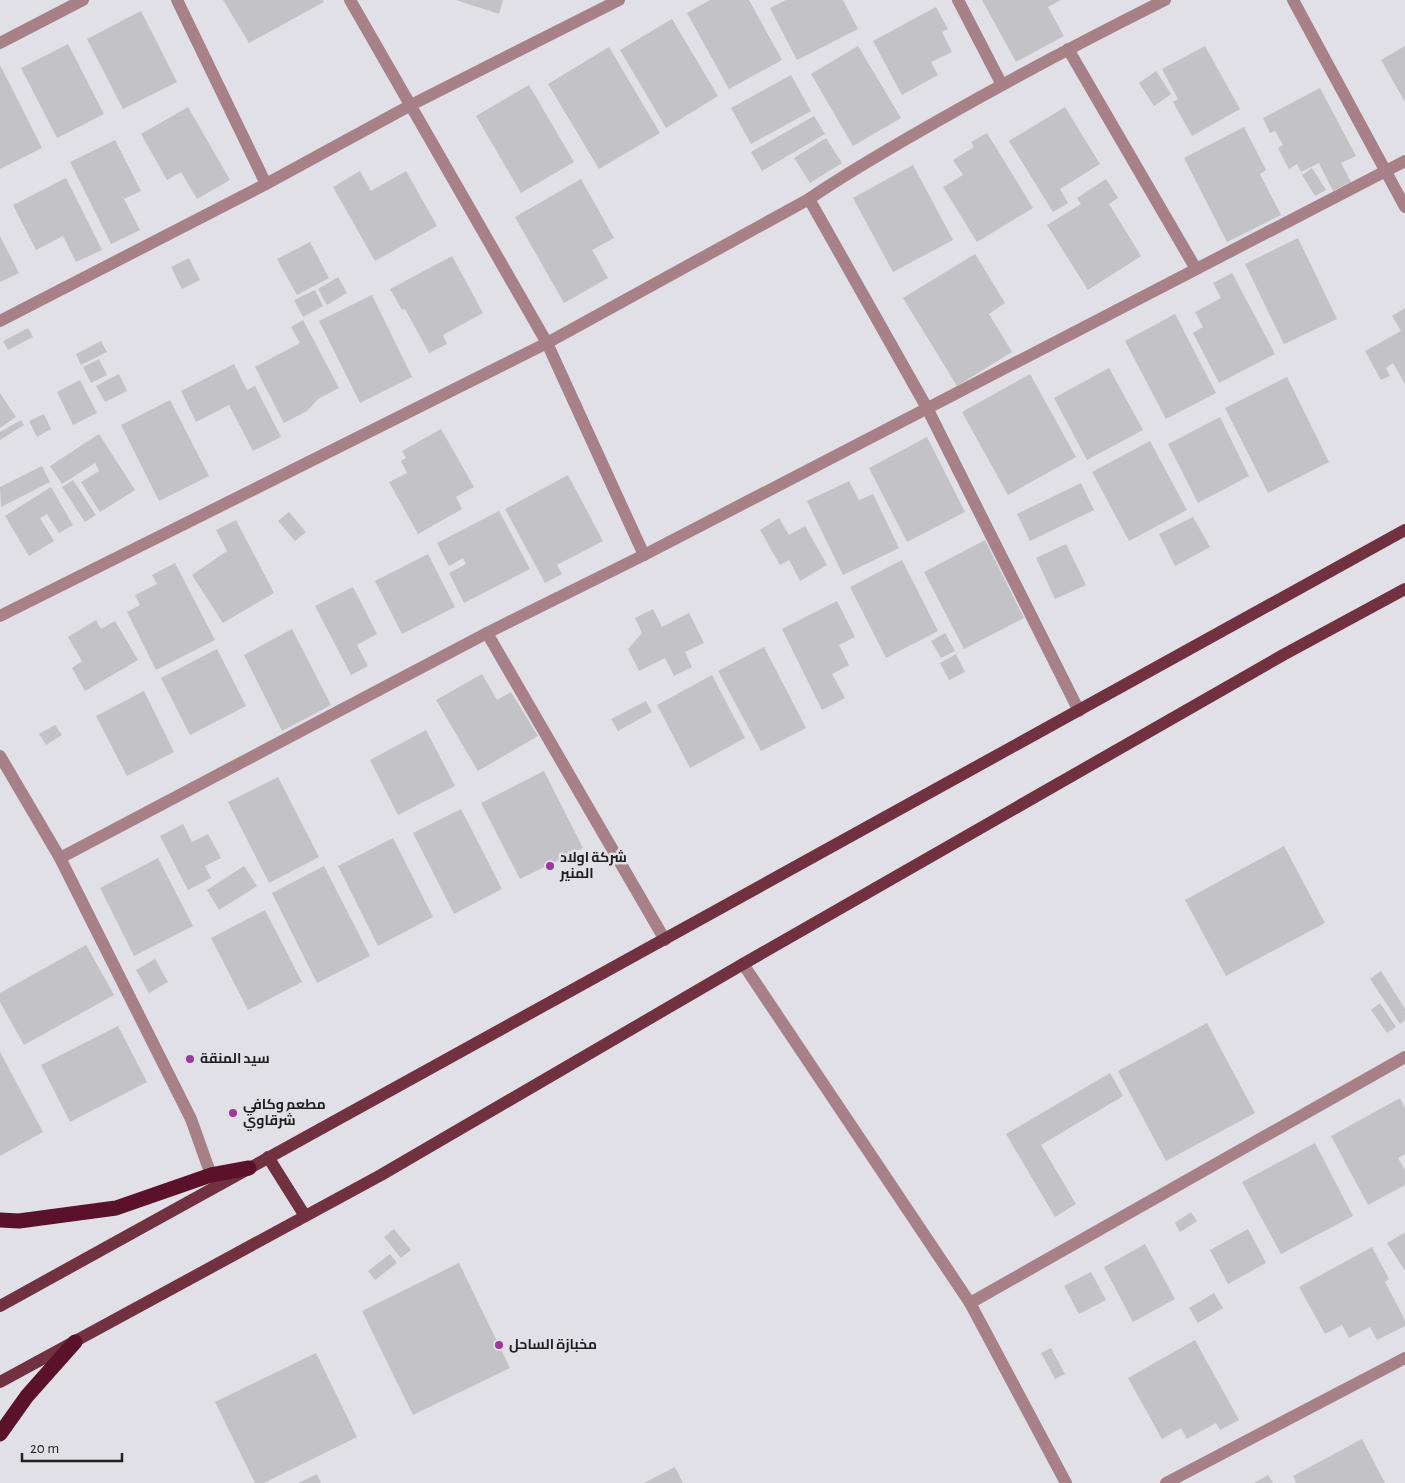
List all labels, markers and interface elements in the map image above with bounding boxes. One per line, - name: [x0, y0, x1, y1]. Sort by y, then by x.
- place label: شركة اولاد المنير: [559, 849, 627, 882]
- marker: شركة اولاد المنير: [544, 860, 556, 872]
- place label: سيد المنقة: [200, 1052, 270, 1066]
- marker: سيد المنقة: [184, 1053, 196, 1065]
- place label: مطعم وكافي شرقاوي: [243, 1098, 326, 1131]
- marker: مطعم وكافي شرقاوي: [227, 1107, 239, 1119]
- place label: مخبازة الساحل: [509, 1338, 597, 1353]
- marker: مخبازة الساحل: [493, 1339, 505, 1351]
- scale bar: [22, 1430, 122, 1462]
- text: 20 m: [30, 1441, 59, 1456]

